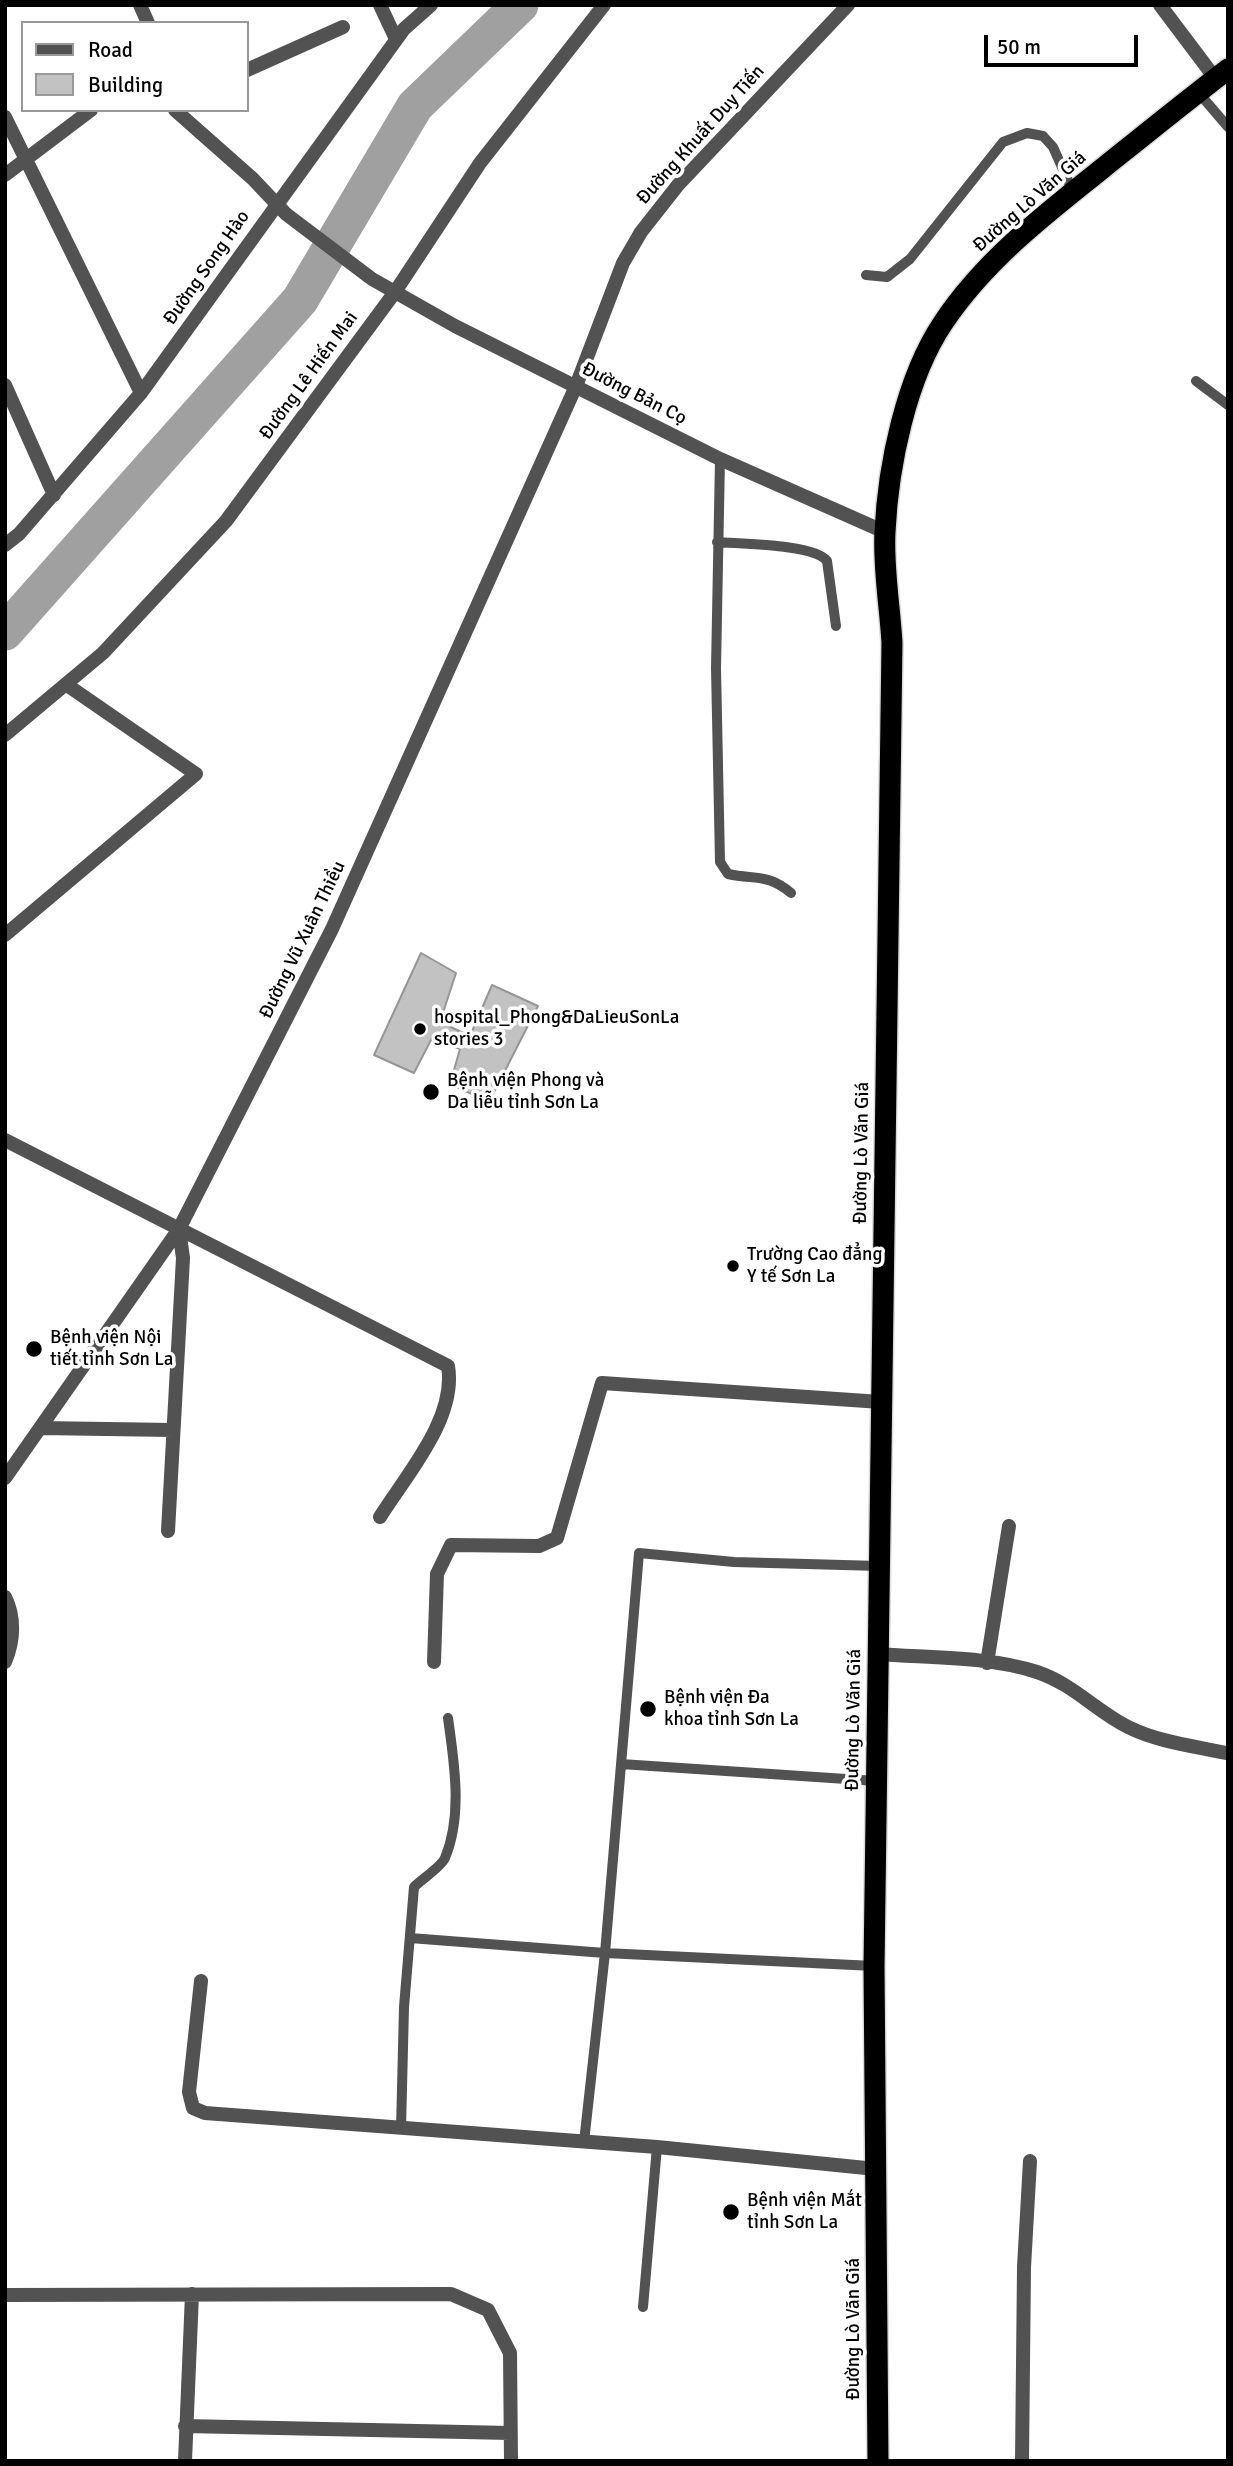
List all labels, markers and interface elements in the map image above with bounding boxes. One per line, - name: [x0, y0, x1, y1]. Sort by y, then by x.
- legend: [21, 21, 248, 112]
- scale bar: [988, 21, 1142, 65]
- text: 50 m: [997, 34, 1041, 60]
- text: Road: [88, 37, 133, 63]
- street label: Đường Khuất Duy Tiến: [632, 60, 770, 210]
- text: Building: [88, 72, 163, 98]
- street label: Đường Lò Văn Giá: [969, 147, 1091, 257]
- street label: Đường Song Hào: [159, 206, 255, 330]
- street label: Đường Lê Hiến Mai: [255, 307, 363, 445]
- street label: Đường Bản Cọ: [578, 358, 690, 430]
- street label: Đường Vũ Xuân Thiều: [255, 857, 351, 1023]
- place label: hospital_Phong&DaLieuSonLa stories 3: [434, 1007, 679, 1051]
- marker: hospital_Phong&DaLieuSonLa stories 3: [412, 1021, 428, 1037]
- place label: Bệnh viện Phong và Da liễu tỉnh Sơn La: [447, 1070, 604, 1114]
- marker: Bệnh viện Phong và Da liễu tỉnh Sơn La: [421, 1082, 441, 1102]
- street label: Đường Lò Văn Giá: [849, 1082, 875, 1224]
- place label: Trường Cao đẳng Y tế Sơn La: [747, 1244, 882, 1288]
- marker: Trường Cao đẳng Y tế Sơn La: [725, 1258, 741, 1274]
- place label: Bệnh viện Nội tiết tỉnh Sơn La: [50, 1327, 173, 1371]
- marker: Bệnh viện Nội tiết tỉnh Sơn La: [24, 1339, 44, 1359]
- street label: Đường Lò Văn Giá: [841, 1649, 867, 1791]
- place label: Bệnh viện Đa khoa tỉnh Sơn La: [664, 1687, 799, 1731]
- marker: Bệnh viện Đa khoa tỉnh Sơn La: [638, 1699, 658, 1719]
- place label: Bệnh viện Mắt tỉnh Sơn La: [747, 2190, 862, 2234]
- marker: Bệnh viện Mắt tỉnh Sơn La: [721, 2202, 741, 2222]
- street label: Đường Lò Văn Giá: [843, 2258, 865, 2400]

